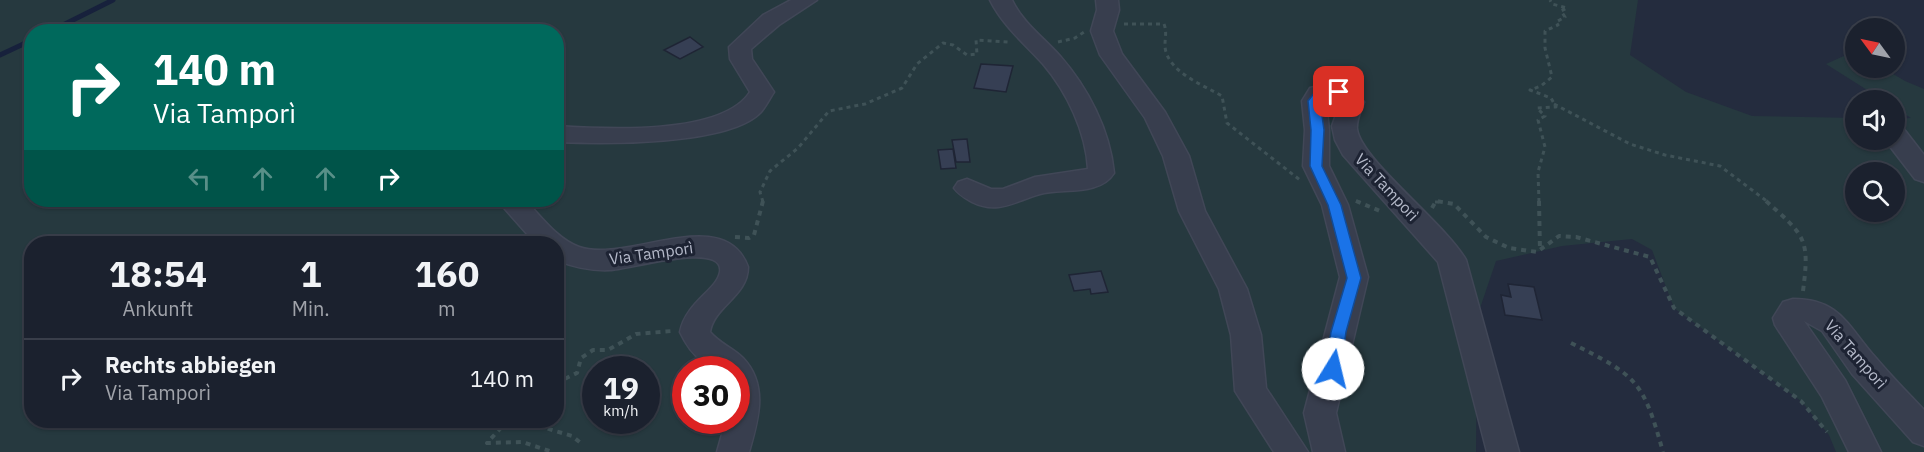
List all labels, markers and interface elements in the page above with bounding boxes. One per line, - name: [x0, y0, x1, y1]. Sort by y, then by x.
- north arrow: [1845, 18, 1905, 78]
- map controls: [1845, 18, 1905, 222]
- text: 140 m: [153, 42, 276, 97]
- icon: right: [54, 48, 132, 126]
- pin: [1313, 66, 1364, 117]
- icon: arrive: [1322, 75, 1355, 108]
- button: sound: [1845, 90, 1905, 150]
- text: Via Tamporì: [153, 95, 296, 130]
- street label: Via Tamporì: [1351, 149, 1423, 225]
- icon: left: [183, 162, 216, 195]
- icon: ahead: [246, 162, 279, 195]
- icon: ahead: [309, 162, 342, 195]
- icon: right: [372, 162, 405, 195]
- button: search: [1845, 162, 1905, 222]
- street label: Via Tamporì: [608, 237, 694, 269]
- text: 18:54: [109, 250, 207, 297]
- text: 1: [300, 250, 322, 297]
- text: 160: [414, 250, 479, 297]
- text: Ankunft: [122, 295, 193, 322]
- text: Min.: [292, 295, 330, 322]
- text: m: [438, 295, 456, 322]
- street label: Via Tamporì: [1821, 315, 1891, 393]
- position arrow: [1301, 337, 1365, 401]
- text: Rechts abbiegen: [105, 350, 276, 379]
- speed limit sign: 30: [672, 356, 750, 434]
- icon: right: [54, 362, 87, 395]
- text: 140 m: [470, 364, 534, 393]
- text: 19: [603, 368, 639, 407]
- text: Via Tamporì: [105, 379, 211, 406]
- text: km/h: [603, 401, 639, 420]

